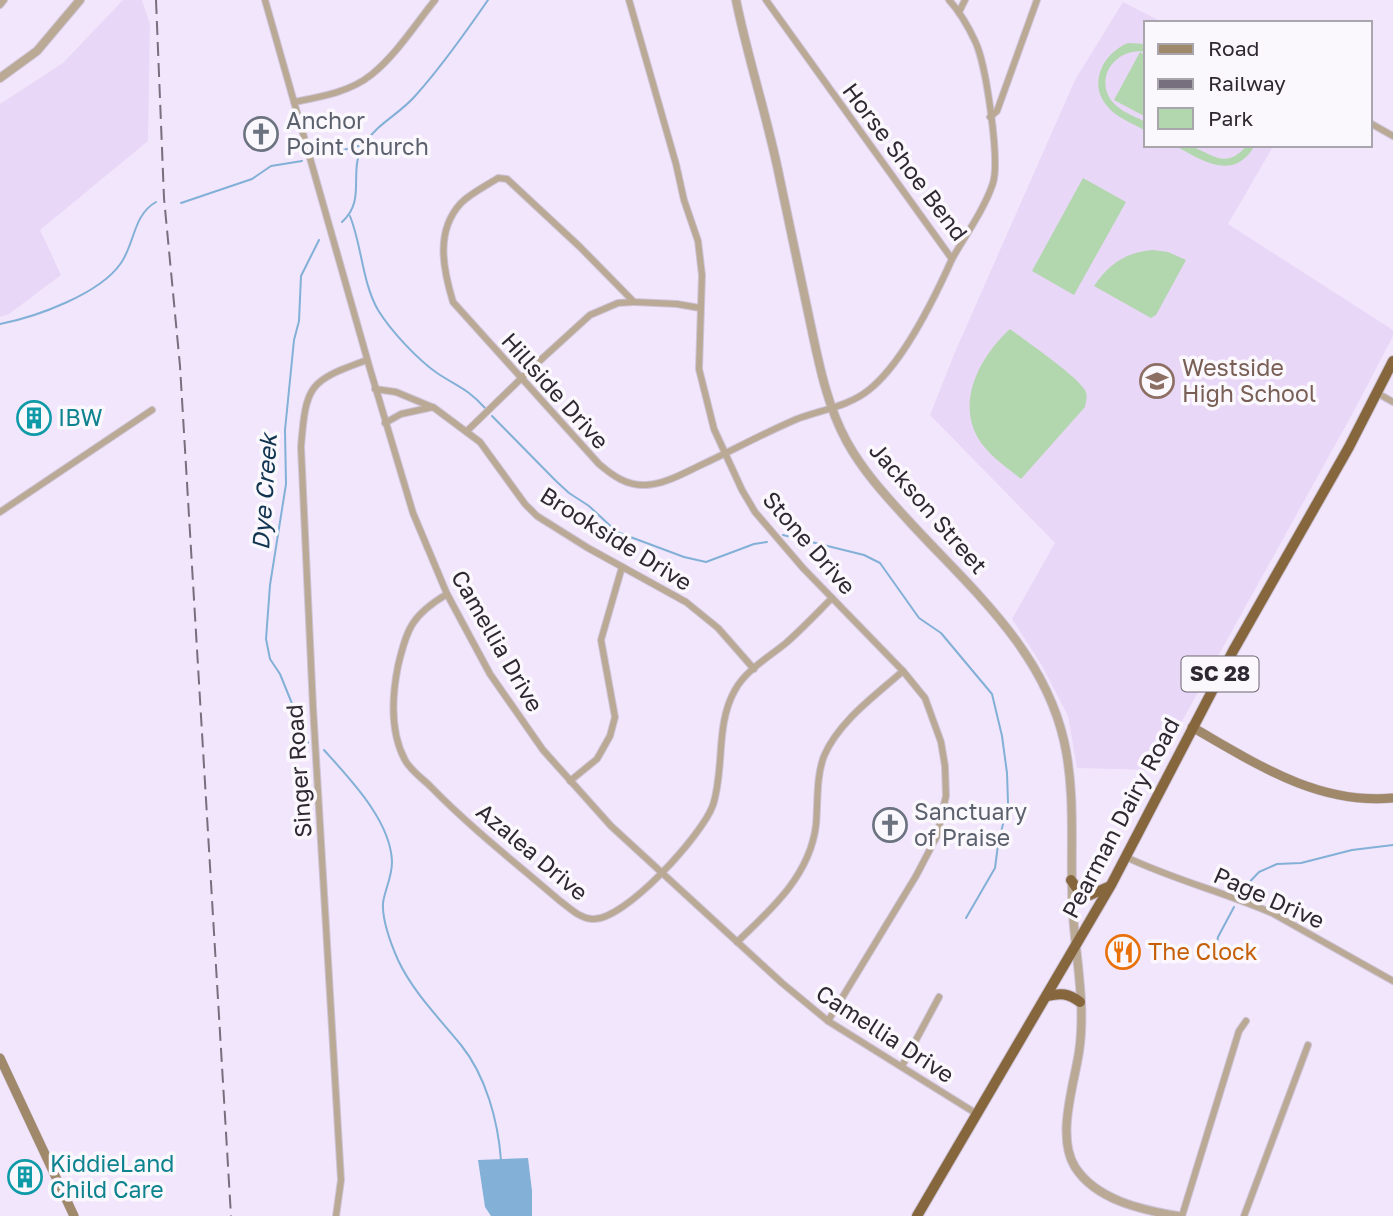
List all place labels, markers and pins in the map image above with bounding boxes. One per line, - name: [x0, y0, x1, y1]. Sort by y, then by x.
- place label: Anchor Point Church: [286, 106, 429, 160]
- church icon: Anchor Point Church: [242, 115, 280, 153]
- place label: Westside High School: [1182, 353, 1316, 407]
- school or university icon: Westside High School: [1138, 362, 1176, 400]
- building icon: IBW: [15, 399, 53, 437]
- place label: IBW: [58, 403, 102, 431]
- place label: Sanctuary of Praise: [914, 797, 1027, 851]
- church icon: Sanctuary of Praise: [871, 806, 909, 844]
- restaurant icon: The Clock: [1104, 933, 1142, 971]
- place label: The Clock: [1148, 937, 1258, 965]
- place label: KiddieLand Child Care: [50, 1149, 174, 1203]
- building icon: KiddieLand Child Care: [6, 1158, 44, 1196]

